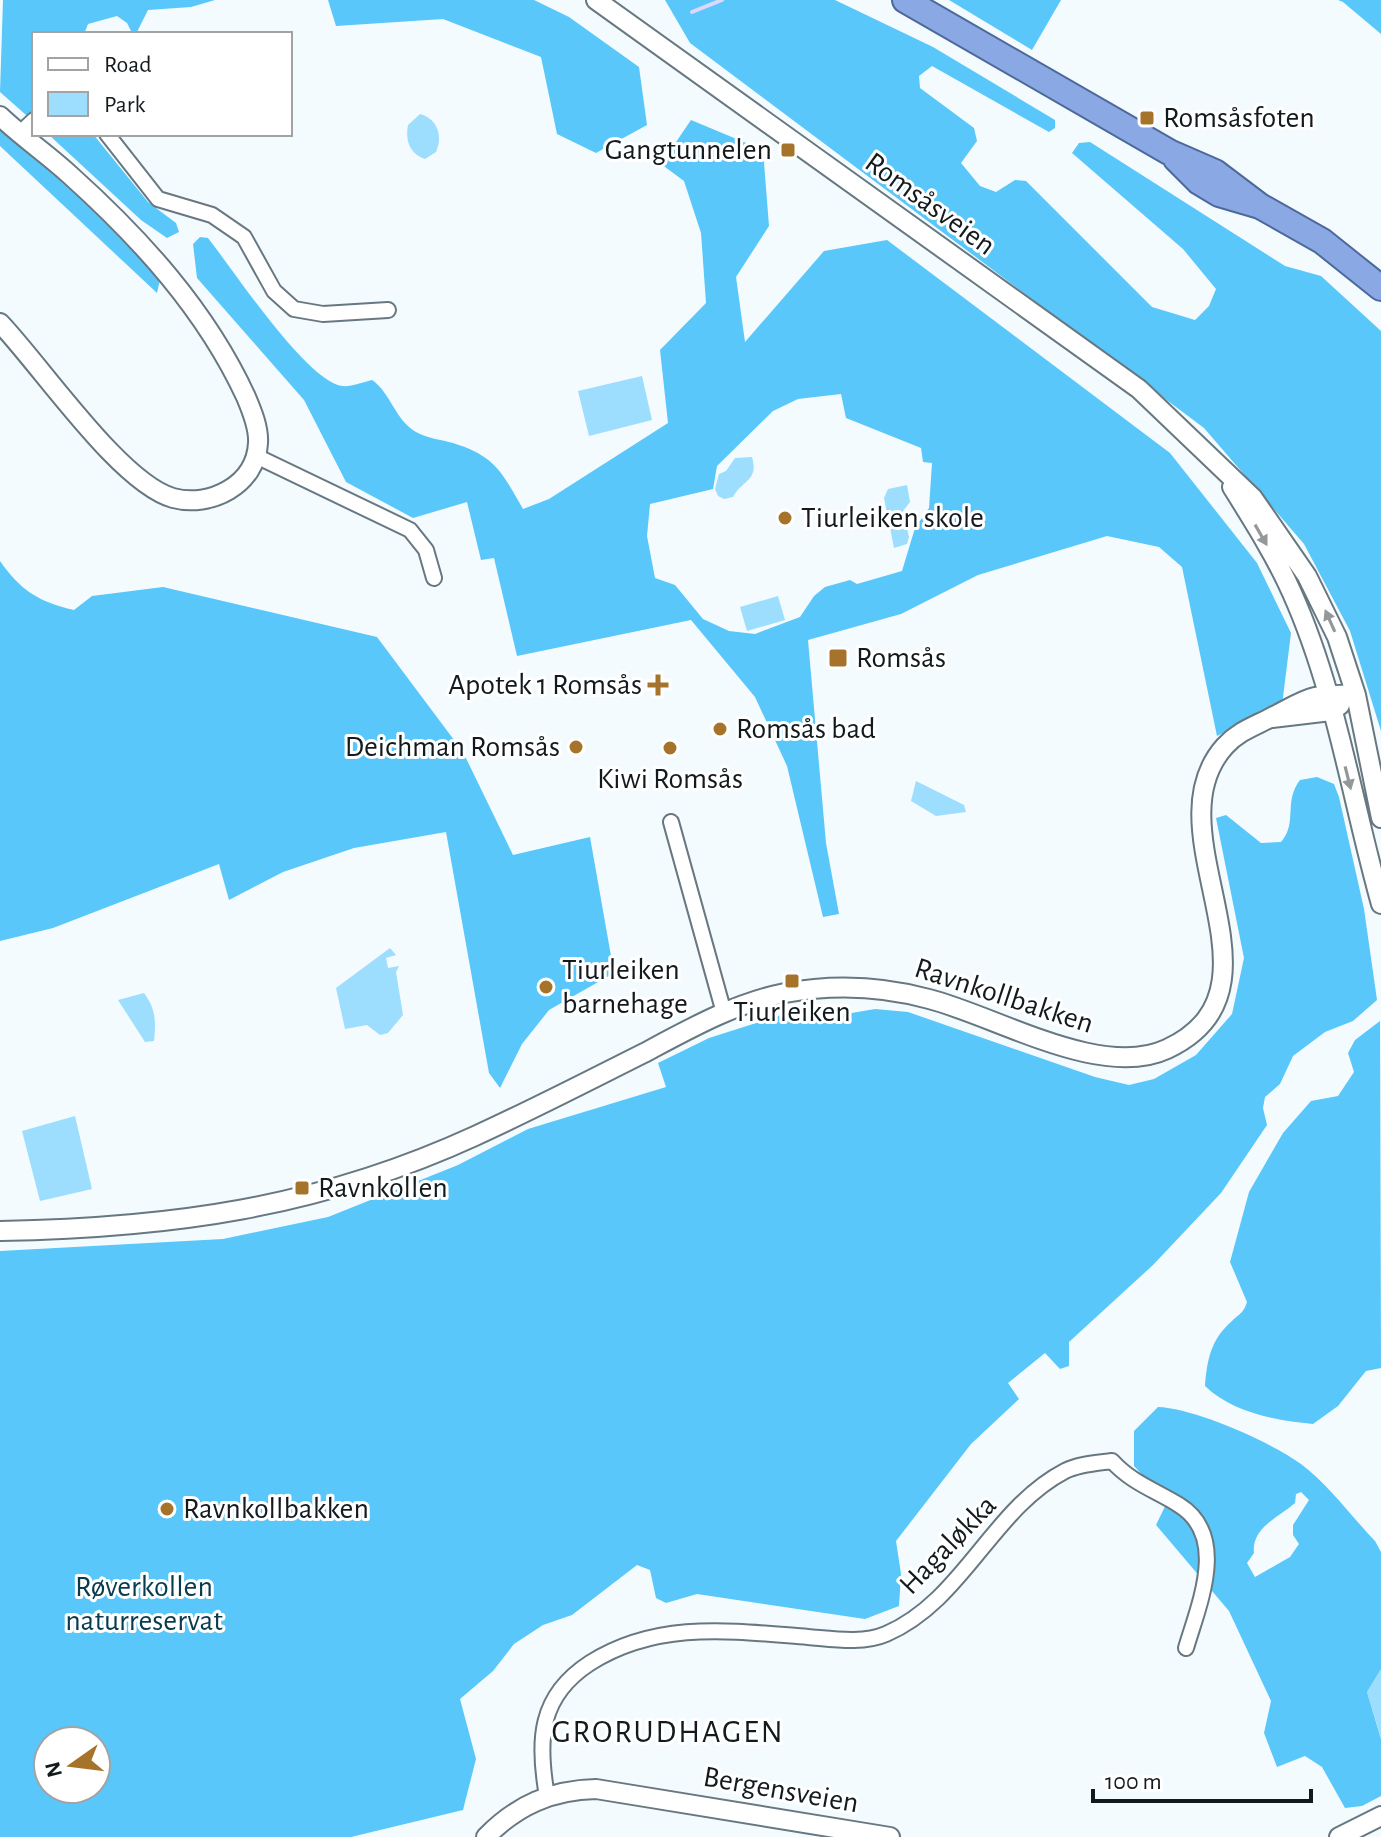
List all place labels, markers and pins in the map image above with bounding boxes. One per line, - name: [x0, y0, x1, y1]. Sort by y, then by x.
- place label: Romsåsfoten: [1163, 103, 1315, 133]
- marker: Romsåsfoten: [1138, 109, 1156, 127]
- place label: Gangtunnelen: [605, 135, 772, 165]
- marker: Gangtunnelen: [779, 141, 797, 159]
- place label: Tiurleiken skole: [801, 503, 984, 533]
- marker: Tiurleiken skole: [776, 509, 794, 527]
- place label: Romsås: [856, 643, 946, 673]
- marker: Romsås: [827, 647, 849, 669]
- place label: Apotek 1 Romsås: [448, 670, 642, 700]
- marker: Apotek 1 Romsås: [649, 676, 667, 694]
- place label: Romsås bad: [736, 714, 876, 744]
- marker: Romsås bad: [711, 720, 729, 738]
- place label: Deichman Romsås: [345, 732, 560, 762]
- marker: Deichman Romsås: [567, 738, 585, 756]
- marker: Kiwi Romsås: [661, 739, 679, 757]
- place label: Kiwi Romsås: [597, 764, 743, 794]
- place label: Tiurleiken barnehage: [562, 955, 688, 1019]
- marker: Tiurleiken: [783, 972, 801, 990]
- marker: Tiurleiken barnehage: [537, 978, 555, 996]
- place label: Tiurleiken: [733, 997, 851, 1027]
- place label: Ravnkollen: [318, 1173, 448, 1203]
- marker: Ravnkollen: [293, 1179, 311, 1197]
- place label: Ravnkollbakken: [183, 1494, 369, 1524]
- marker: Ravnkollbakken: [158, 1500, 176, 1518]

